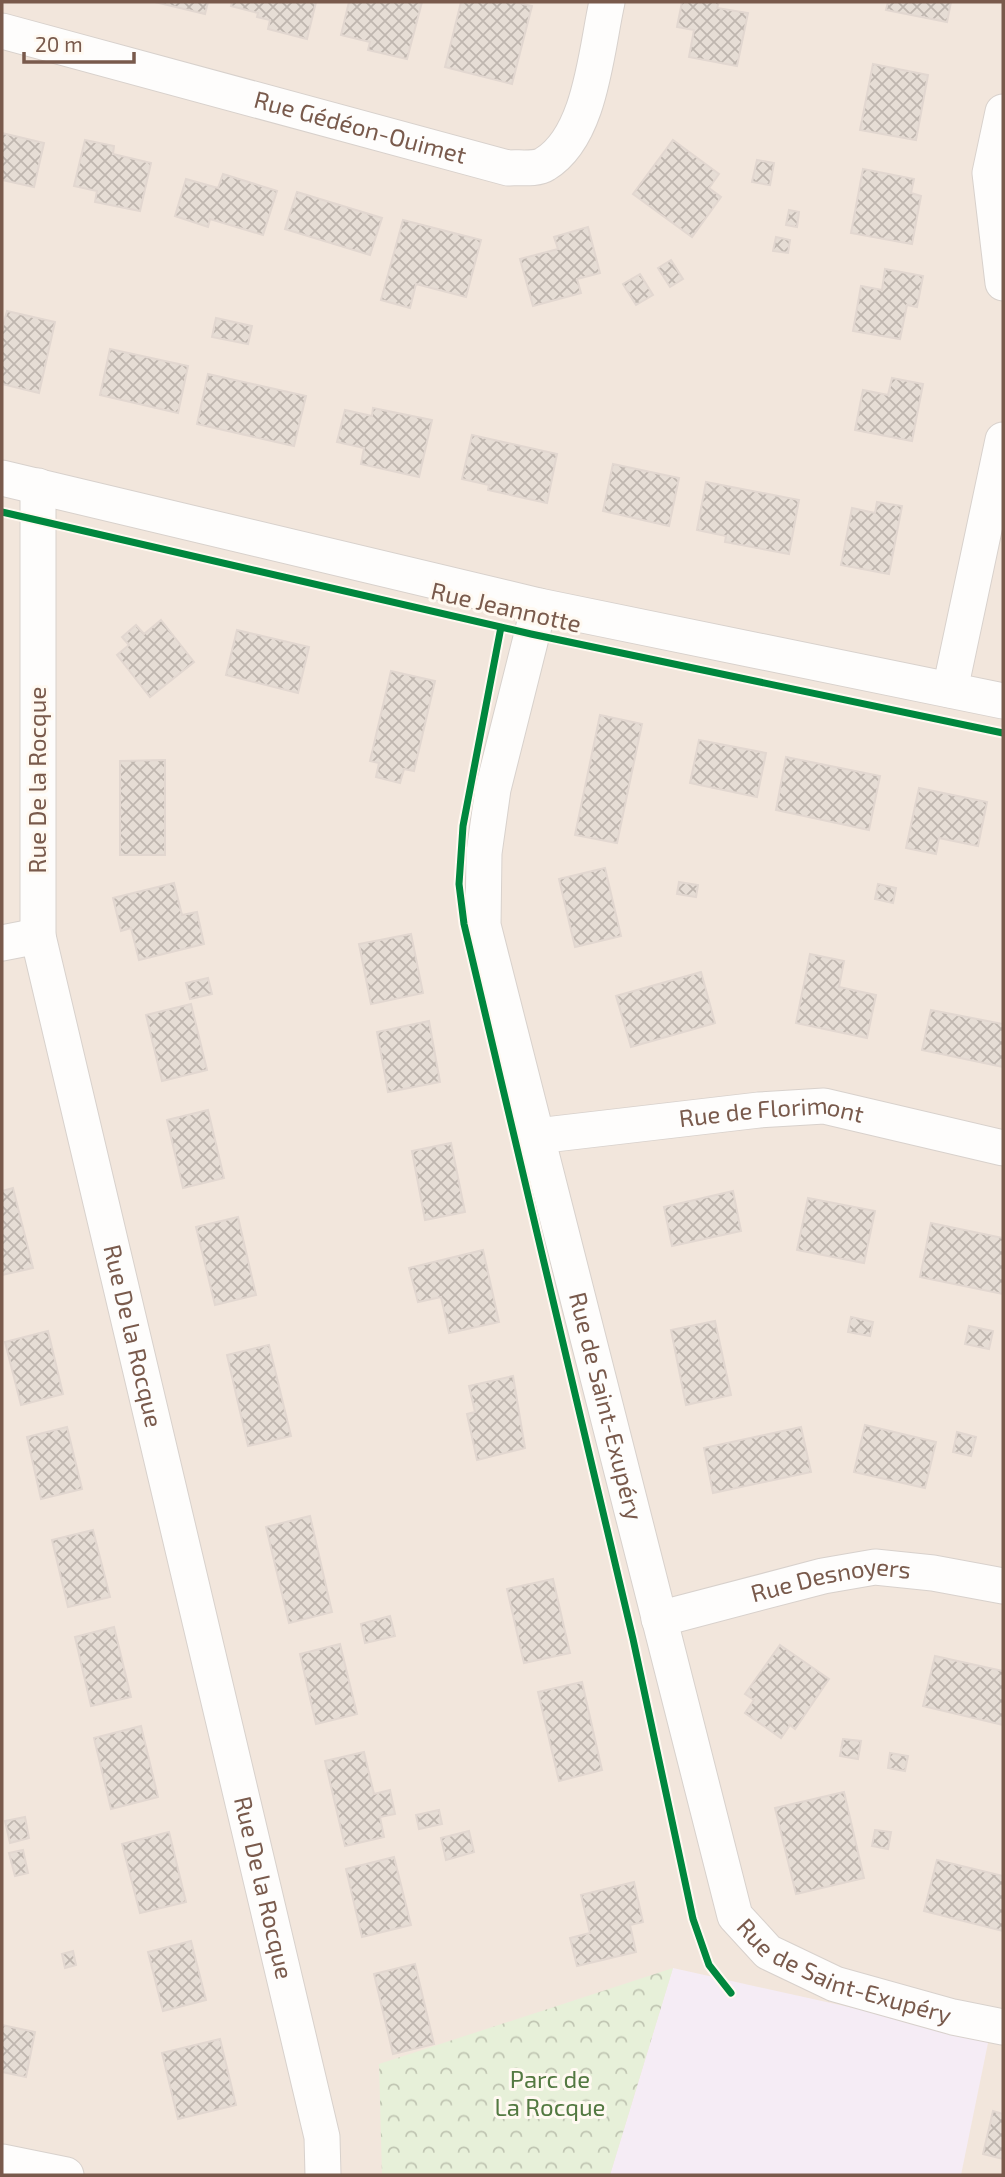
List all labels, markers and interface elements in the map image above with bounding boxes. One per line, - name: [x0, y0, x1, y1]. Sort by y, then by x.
- scale bar: [24, 21, 135, 65]
- text: 20 m: [35, 31, 83, 56]
- street label: Rue Gédéon-Ouimet: [251, 84, 470, 169]
- street label: Rue Jeannotte: [428, 575, 584, 638]
- street label: Rue De la Rocque: [22, 687, 51, 873]
- street label: Rue de Florimont: [677, 1090, 867, 1132]
- street label: Rue De la Rocque: [98, 1241, 170, 1430]
- street label: Rue de Saint-Exupéry: [564, 1289, 650, 1523]
- street label: Rue Desnoyers: [748, 1551, 912, 1607]
- street label: Rue De la Rocque: [229, 1793, 300, 1982]
- street label: Rue de Saint-Exupéry: [732, 1912, 955, 2029]
- park label: Parc de La Rocque: [494, 2064, 606, 2121]

